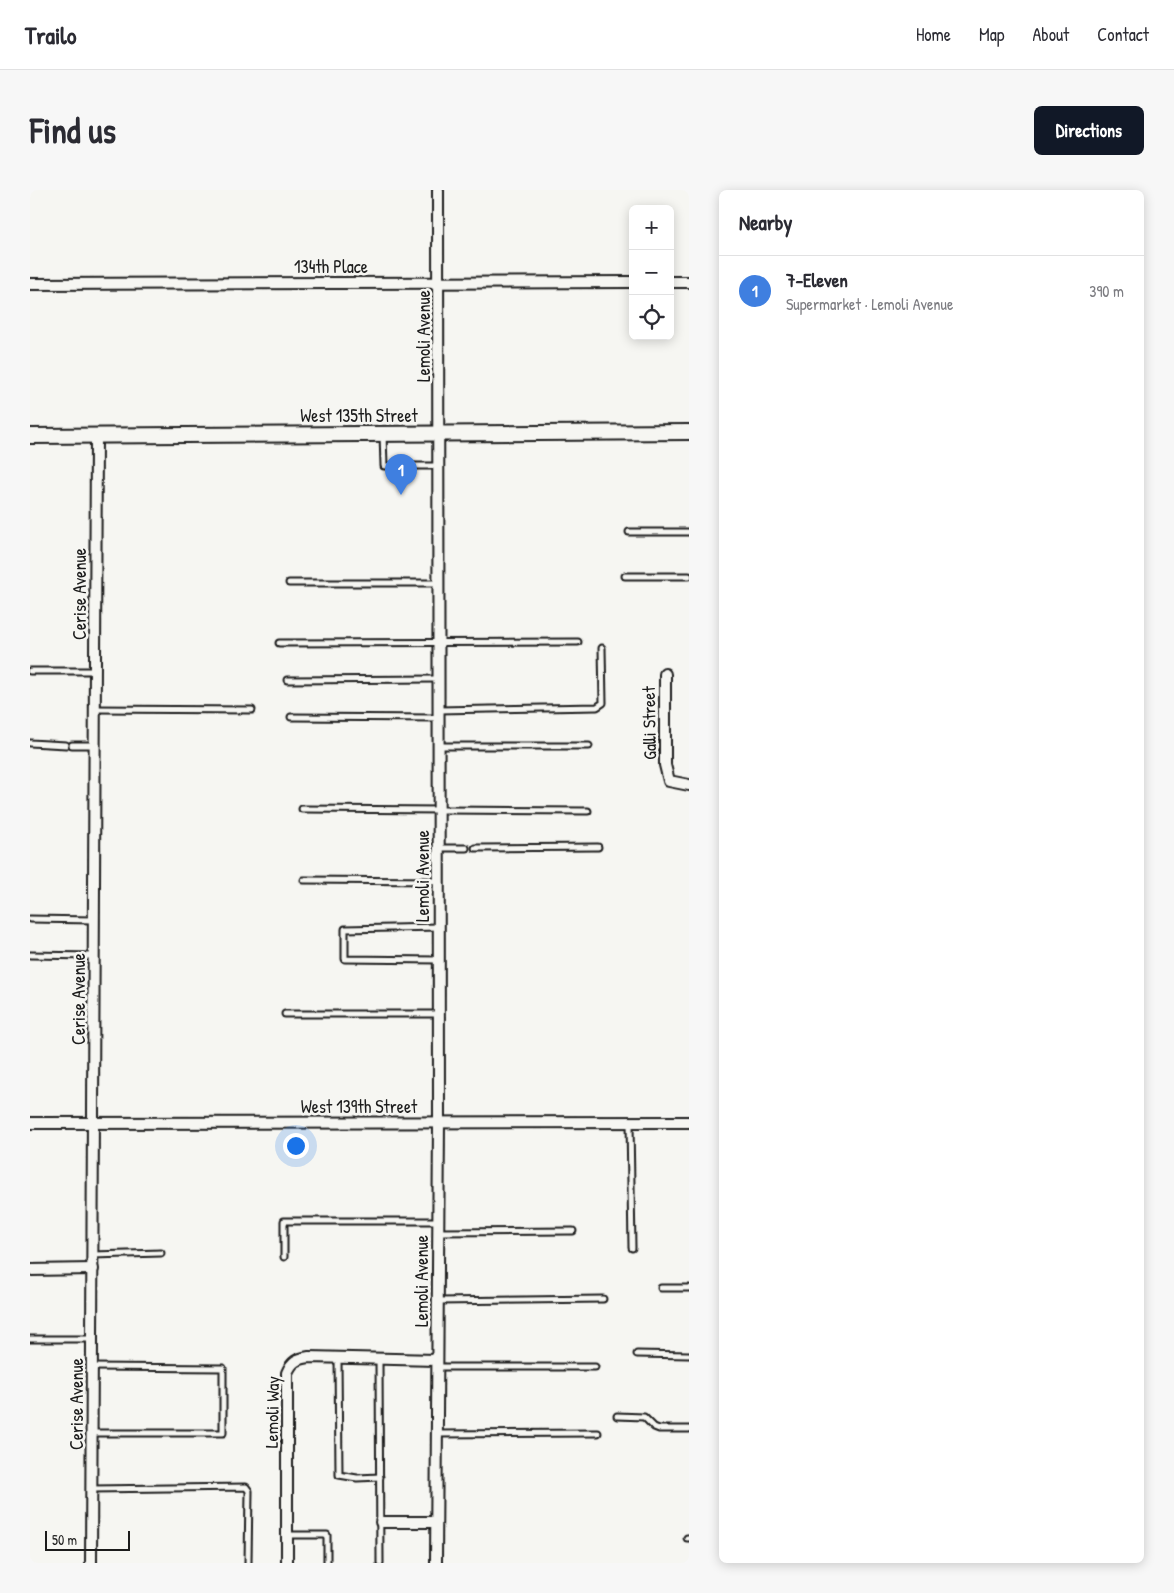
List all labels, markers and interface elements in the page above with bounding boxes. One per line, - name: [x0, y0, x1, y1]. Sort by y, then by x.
- text: Trailo: [25, 19, 76, 51]
- text: Home: [916, 22, 951, 47]
- text: Map: [979, 22, 1004, 47]
- text: About: [1032, 22, 1069, 47]
- text: Contact: [1097, 22, 1149, 47]
- button: Directions: [1034, 106, 1144, 155]
- text: Find us: [30, 107, 116, 154]
- map controls: [629, 205, 674, 340]
- button: +: [629, 205, 674, 250]
- text: Nearby: [739, 208, 792, 237]
- button: −: [629, 250, 674, 295]
- street label: 134th Place: [294, 254, 368, 279]
- text: 7-Eleven: [786, 267, 848, 293]
- text: 1: [752, 280, 758, 302]
- text: 390 m: [1089, 280, 1124, 302]
- street label: Lemoli Avenue: [411, 290, 436, 382]
- text: Supermarket · Lemoli Avenue: [786, 293, 953, 315]
- button: locate: [629, 295, 674, 340]
- street label: West 135th Street: [300, 403, 419, 428]
- pin: 1: [385, 454, 417, 495]
- street label: Cerise Avenue: [67, 548, 92, 640]
- street label: Galli Street: [636, 685, 662, 760]
- street label: Lemoli Avenue: [410, 830, 435, 922]
- street label: Cerise Avenue: [66, 953, 91, 1045]
- street label: West 139th Street: [301, 1094, 418, 1119]
- your location: [283, 1133, 309, 1159]
- street label: Lemoli Avenue: [409, 1235, 434, 1327]
- street label: Cerise Avenue: [64, 1358, 89, 1450]
- street label: Lemoli Way: [259, 1375, 285, 1448]
- scale bar: [45, 1528, 130, 1551]
- text: 50 m: [52, 1530, 77, 1549]

